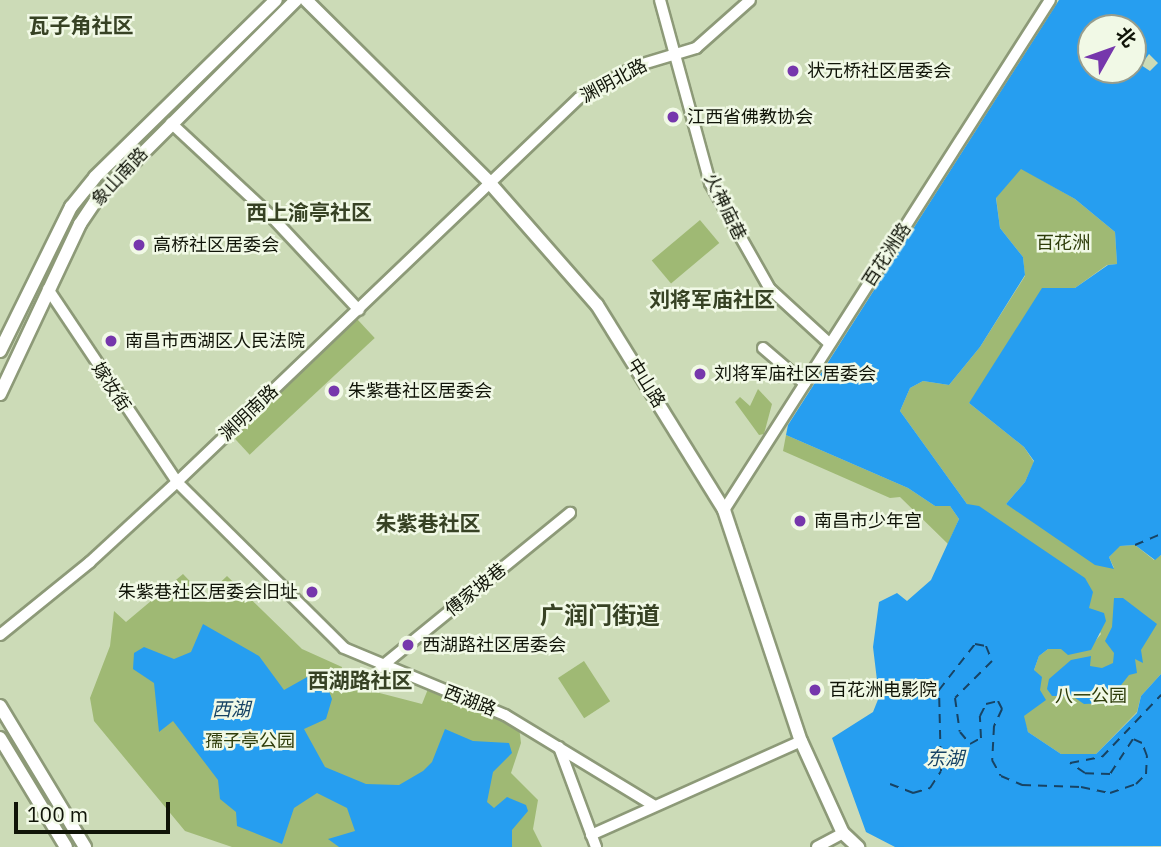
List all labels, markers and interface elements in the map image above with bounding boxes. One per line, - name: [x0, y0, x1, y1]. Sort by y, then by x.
- district label: 瓦子角社区: [29, 12, 133, 38]
- north arrow: [1077, 14, 1147, 84]
- text: 北: [1111, 22, 1142, 52]
- street label: 渊明北路: [577, 55, 651, 107]
- place label: 状元桥社区居委会: [807, 60, 951, 82]
- marker: 状元桥社区居委会: [785, 63, 801, 79]
- place label: 江西省佛教协会: [687, 106, 813, 128]
- marker: 江西省佛教协会: [665, 109, 681, 125]
- street label: 象山南路: [88, 143, 152, 211]
- street label: 火神庙巷: [700, 170, 750, 244]
- district label: 西上渝亭社区: [246, 199, 372, 225]
- street label: 百花洲路: [858, 219, 916, 291]
- park label: 百花洲: [1036, 232, 1090, 254]
- place label: 高桥社区居委会: [153, 234, 279, 256]
- marker: 高桥社区居委会: [131, 237, 147, 253]
- district label: 刘将军庙社区: [649, 286, 775, 312]
- place label: 南昌市西湖区人民法院: [125, 330, 305, 352]
- marker: 南昌市西湖区人民法院: [103, 333, 119, 349]
- street label: 中山路: [623, 354, 669, 412]
- street label: 嫁妆街: [87, 358, 135, 416]
- place label: 刘将军庙社区居委会: [714, 363, 876, 385]
- marker: 刘将军庙社区居委会: [692, 366, 708, 382]
- place label: 朱紫巷社区居委会: [348, 380, 492, 402]
- street label: 渊明南路: [215, 381, 283, 445]
- marker: 朱紫巷社区居委会: [326, 383, 342, 399]
- district label: 朱紫巷社区: [376, 510, 480, 536]
- place label: 南昌市少年宫: [814, 510, 922, 532]
- marker: 南昌市少年宫: [792, 513, 808, 529]
- street label: 傅家坡巷: [441, 559, 511, 621]
- place label: 朱紫巷社区居委会旧址: [118, 581, 298, 603]
- marker: 朱紫巷社区居委会旧址: [304, 584, 320, 600]
- district label: 广润门街道: [540, 602, 660, 630]
- place label: 西湖路社区居委会: [422, 634, 566, 656]
- marker: 西湖路社区居委会: [400, 637, 416, 653]
- district label: 西湖路社区: [308, 667, 412, 693]
- place label: 百花洲电影院: [829, 679, 937, 701]
- street label: 西湖路: [441, 681, 499, 721]
- marker: 百花洲电影院: [807, 682, 823, 698]
- park label: 八一公园: [1055, 685, 1127, 707]
- water label: 西湖: [212, 699, 250, 721]
- park label: 孺子亭公园: [205, 730, 295, 752]
- water label: 东湖: [926, 748, 964, 770]
- scale bar: [18, 788, 173, 832]
- text: 100 m: [27, 800, 88, 828]

